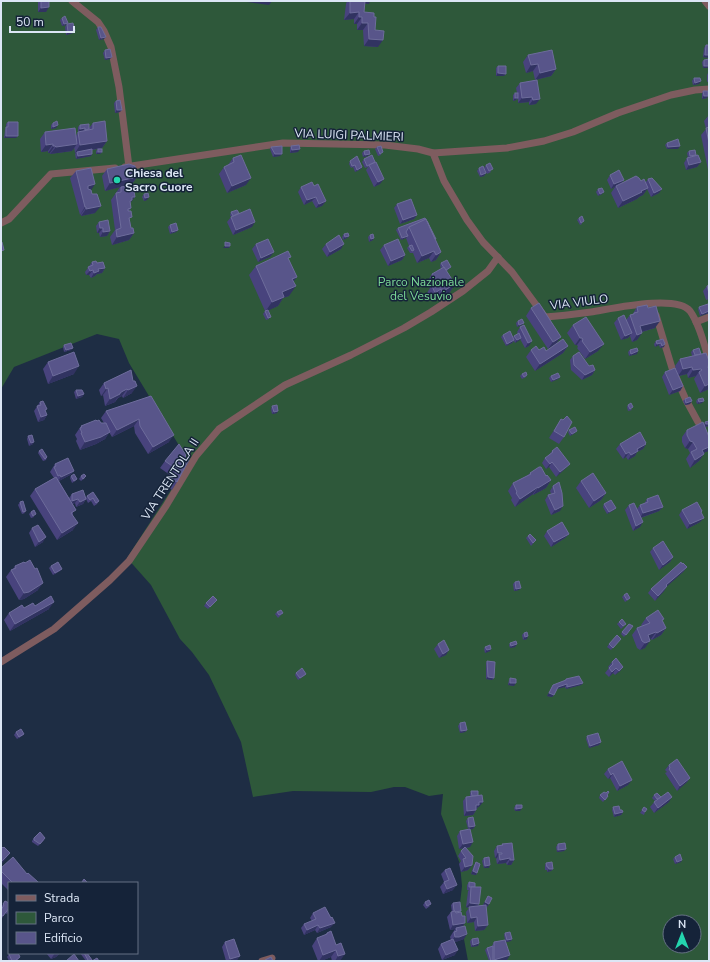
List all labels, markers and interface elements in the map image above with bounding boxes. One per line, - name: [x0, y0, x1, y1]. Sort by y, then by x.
- scale bar: [10, 8, 74, 34]
- text: 50 m: [16, 14, 44, 30]
- street label: VIA LUIGI PALMIERI: [293, 125, 404, 145]
- place label: Chiesa del Sacro Cuore: [125, 165, 193, 195]
- marker: Chiesa del Sacro Cuore: [112, 175, 122, 185]
- park label: Parco Nazionale del Vesuvio: [378, 274, 464, 304]
- street label: VIA VIULO: [548, 290, 609, 314]
- street label: VIA TRENTOLA II: [137, 435, 202, 524]
- legend: [8, 882, 138, 954]
- text: Strada: [44, 890, 80, 906]
- text: Parco: [44, 910, 74, 926]
- north arrow: [662, 914, 702, 954]
- text: N: [678, 917, 686, 932]
- text: Edificio: [44, 930, 83, 946]

